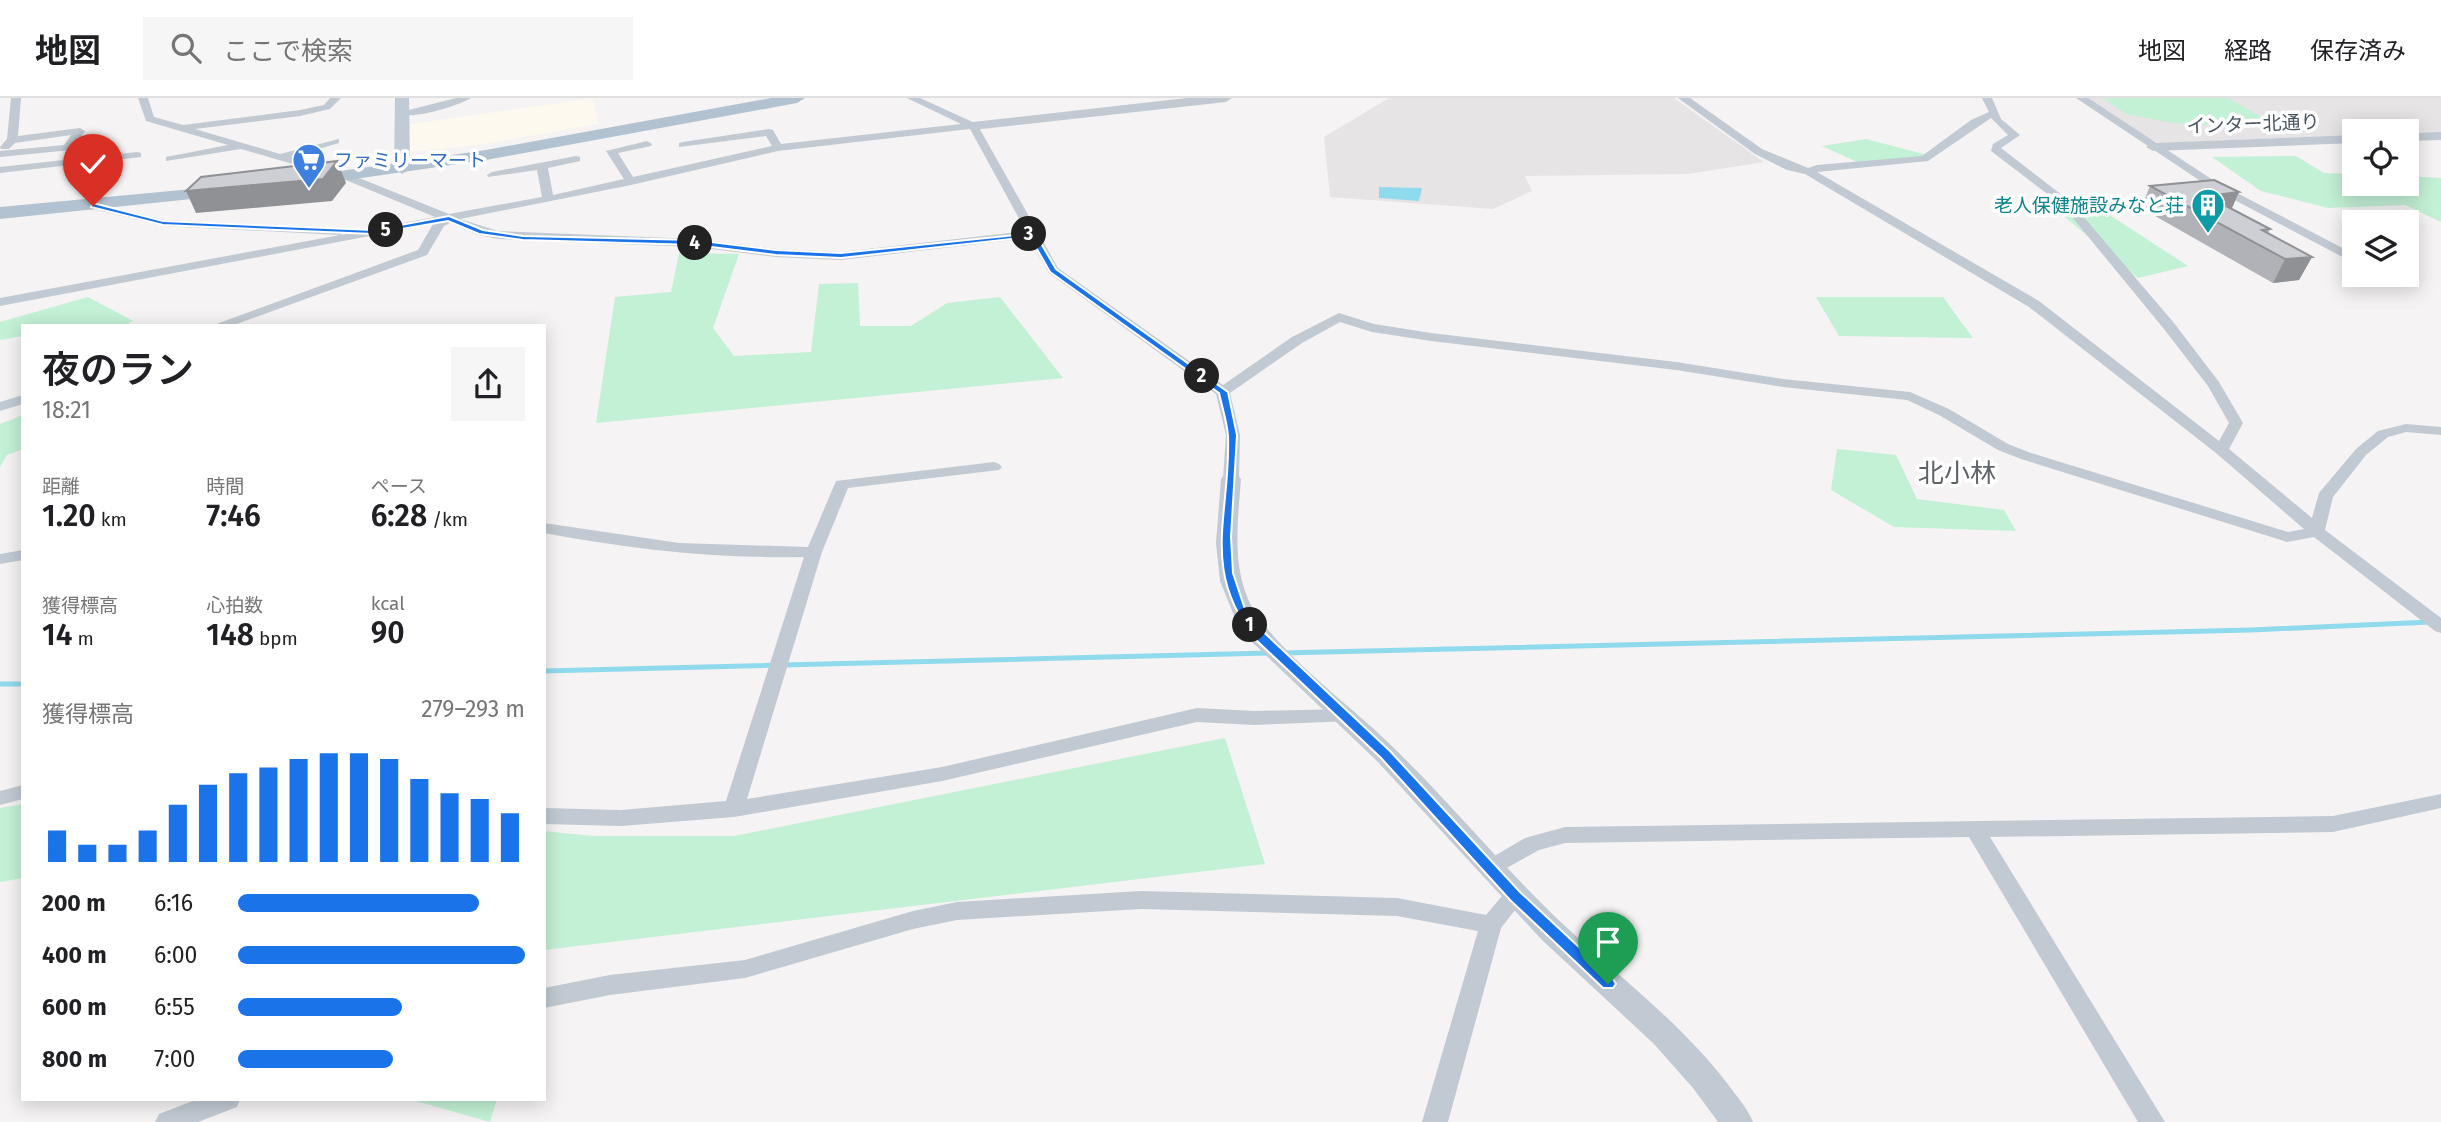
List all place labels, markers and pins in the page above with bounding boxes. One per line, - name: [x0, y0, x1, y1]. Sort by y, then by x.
- pin: [63, 134, 123, 206]
- supermarket icon: ファミリーマート: [290, 141, 328, 190]
- place label: ファミリーマート: [334, 149, 486, 172]
- building icon: 老人保健施設みなと荘: [2189, 186, 2227, 235]
- place label: 老人保健施設みなと荘: [1994, 194, 2184, 217]
- pin: 5: [368, 212, 404, 248]
- pin: 3: [1012, 216, 1046, 252]
- pin: 4: [678, 226, 712, 260]
- pin: 2: [1184, 358, 1220, 394]
- pin: 1: [1232, 608, 1268, 642]
- pin: [1578, 912, 1638, 984]

